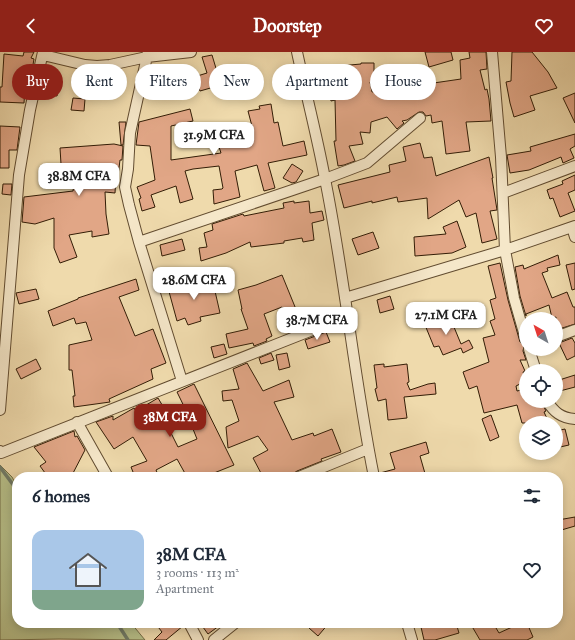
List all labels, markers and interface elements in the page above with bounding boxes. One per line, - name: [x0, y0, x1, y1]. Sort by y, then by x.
- icon: back: [20, 15, 42, 37]
- text: Doorstep: [253, 15, 322, 37]
- icon: heart: [533, 15, 555, 37]
- chip: Buy: [12, 64, 63, 100]
- chip: Rent: [71, 64, 127, 100]
- chip: Filters: [135, 64, 201, 100]
- chip: New: [209, 64, 264, 100]
- chip: Apartment: [272, 64, 362, 100]
- chip: House: [370, 64, 436, 100]
- pin: 31.9M CFA: [168, 122, 260, 156]
- text: 31.9M CFA: [183, 127, 245, 143]
- pin: 38.8M CFA: [33, 163, 125, 197]
- text: 38.8M CFA: [47, 168, 111, 184]
- pin: 28.6M CFA: [148, 267, 240, 301]
- text: 28.6M CFA: [162, 272, 226, 288]
- pin: 27.1M CFA: [400, 302, 492, 336]
- pin: 38.7M CFA: [271, 307, 363, 341]
- text: 27.1M CFA: [415, 307, 477, 323]
- text: 38.7M CFA: [286, 312, 348, 328]
- north arrow: [519, 312, 563, 356]
- map controls: [519, 312, 563, 460]
- button: locate: [519, 364, 563, 408]
- pin: 38M CFA: [133, 404, 207, 438]
- text: 38M CFA: [143, 409, 197, 425]
- button: layers: [519, 416, 563, 460]
- icon: filters: [521, 485, 543, 507]
- text: 6 homes: [32, 486, 90, 507]
- text: 38M CFA: [156, 544, 226, 565]
- icon: home: [64, 546, 112, 594]
- icon: heart: [521, 559, 543, 581]
- text: 3 rooms · 113 m²: [156, 565, 239, 581]
- text: Apartment: [156, 581, 214, 597]

